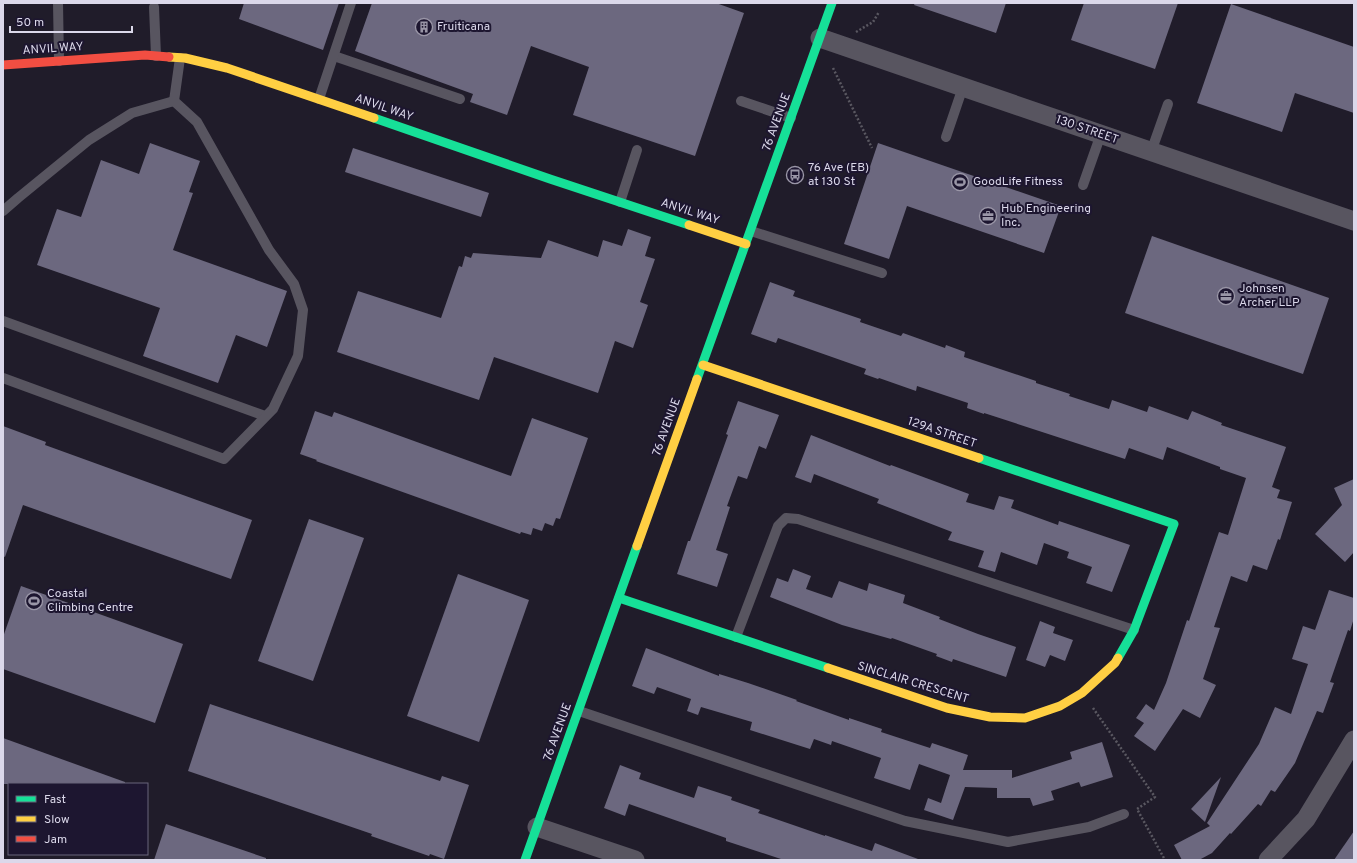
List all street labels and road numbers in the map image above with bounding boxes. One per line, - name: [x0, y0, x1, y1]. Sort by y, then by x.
- street label: ANVIL WAY: [22, 39, 84, 59]
- street label: ANVIL WAY: [353, 91, 416, 126]
- street label: 76 AVENUE: [759, 91, 795, 153]
- street label: 130 STREET: [1054, 112, 1120, 148]
- street label: ANVIL WAY: [659, 195, 722, 229]
- street label: 76 AVENUE: [649, 396, 685, 458]
- street label: 129A STREET: [905, 414, 979, 452]
- street label: SINCLAIR CRESCENT: [855, 658, 971, 708]
- street label: 76 AVENUE: [540, 701, 576, 763]

